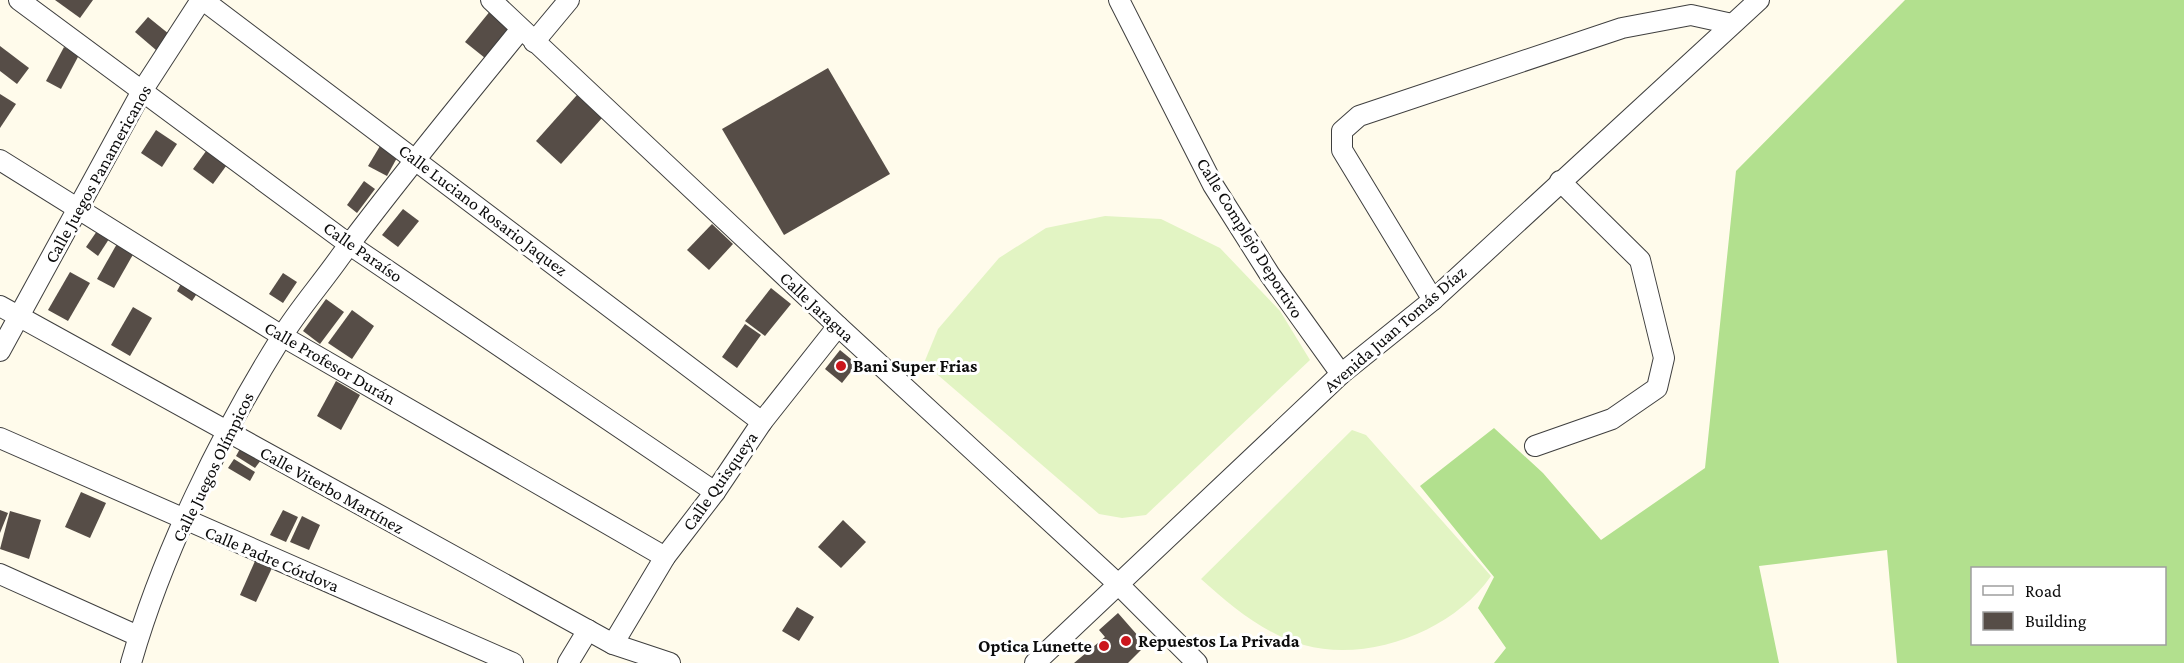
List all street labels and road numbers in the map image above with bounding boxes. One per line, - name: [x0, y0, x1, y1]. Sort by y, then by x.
- street label: Calle Juegos Panamericanos: [41, 81, 155, 267]
- street label: Calle Luciano Rosario Jaquez: [395, 140, 572, 280]
- street label: Calle Complejo Deportivo: [1192, 154, 1307, 322]
- street label: Calle Paraíso: [320, 217, 406, 287]
- street label: Avenida Juan Tomás Díaz: [1320, 262, 1470, 396]
- street label: Calle Jaragua: [776, 268, 858, 346]
- street label: Calle Profesor Durán: [261, 317, 399, 409]
- street label: Calle Juegos Olímpicos: [168, 389, 258, 545]
- street label: Calle Quisqueya: [679, 428, 761, 534]
- street label: Calle Viterbo Martínez: [257, 442, 408, 538]
- street label: Calle Padre Córdova: [202, 522, 342, 596]

